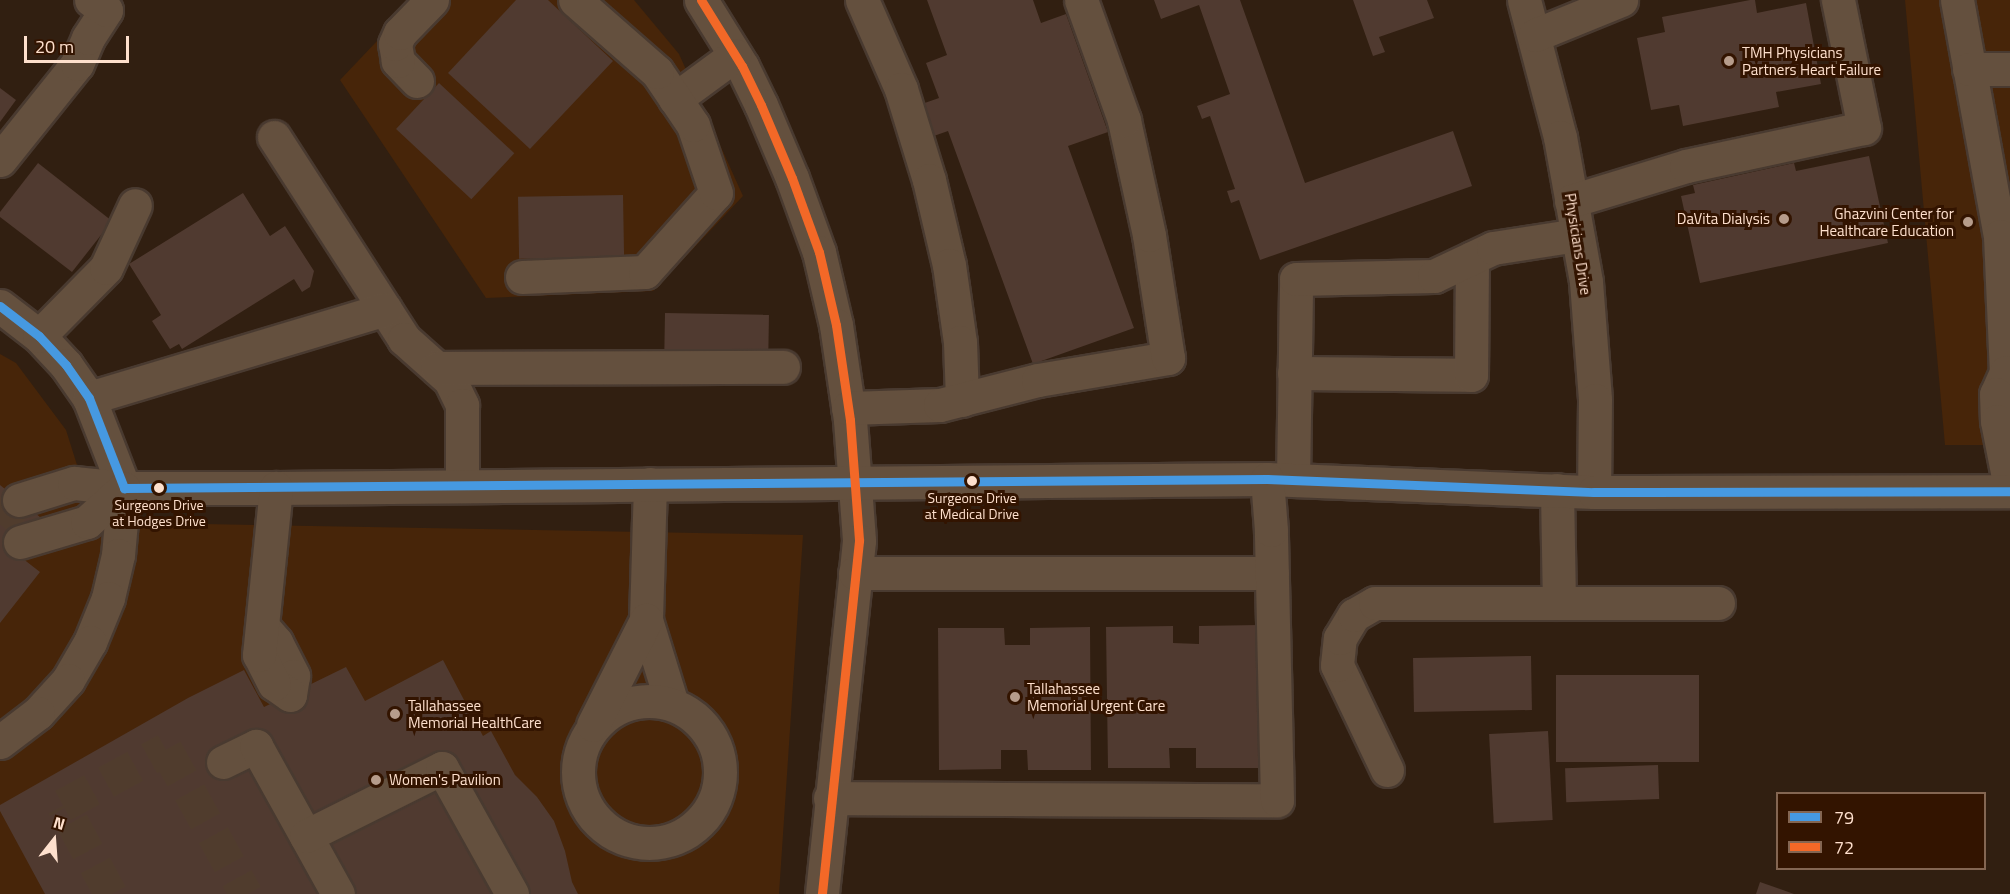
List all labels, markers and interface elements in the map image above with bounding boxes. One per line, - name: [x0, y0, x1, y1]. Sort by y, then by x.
- scale bar: [27, 24, 132, 62]
- text: 20 m: [35, 33, 74, 60]
- place label: TMH Physicians Partners Heart Failure: [1742, 43, 1881, 78]
- marker: TMH Physicians Partners Heart Failure: [1720, 52, 1738, 70]
- street label: Physicians Drive: [1561, 192, 1595, 296]
- place label: Ghazvini Center for Healthcare Education: [1819, 204, 1954, 239]
- place label: DaVita Dialysis: [1677, 210, 1770, 228]
- marker: DaVita Dialysis: [1775, 210, 1793, 228]
- marker: Ghazvini Center for Healthcare Education: [1959, 213, 1977, 231]
- marker: Surgeons Drive at Medical Drive: [966, 475, 978, 487]
- marker: Surgeons Drive at Hodges Drive: [153, 482, 165, 494]
- place label: Surgeons Drive at Medical Drive: [925, 490, 1019, 522]
- place label: Surgeons Drive at Hodges Drive: [112, 497, 206, 530]
- place label: Tallahassee Memorial Urgent Care: [1027, 679, 1165, 714]
- marker: Tallahassee Memorial Urgent Care: [1008, 690, 1022, 704]
- place label: Tallahassee Memorial HealthCare: [408, 696, 542, 731]
- marker: Tallahassee Memorial HealthCare: [386, 705, 404, 723]
- marker: Women's Pavilion: [367, 771, 385, 789]
- place label: Women's Pavilion: [389, 771, 501, 789]
- legend: [1776, 792, 1986, 870]
- text: 79: [1834, 804, 1854, 831]
- north arrow: [24, 810, 84, 870]
- text: N: [50, 810, 68, 836]
- text: 72: [1834, 834, 1854, 861]

